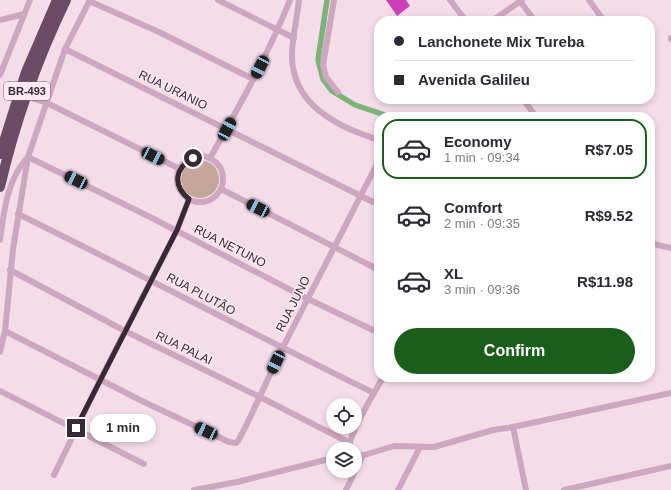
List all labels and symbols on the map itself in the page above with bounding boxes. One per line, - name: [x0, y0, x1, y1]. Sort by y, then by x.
- car: [249, 54, 271, 80]
- street label: RUA URANIO: [136, 67, 210, 113]
- road number: BR-493: [4, 82, 50, 100]
- car: [216, 116, 238, 142]
- car: [140, 145, 166, 167]
- route start: [184, 149, 202, 167]
- car: [63, 169, 89, 191]
- car: [245, 197, 271, 219]
- street label: RUA NETUNO: [192, 222, 268, 270]
- street label: RUA PLUTÃO: [164, 270, 238, 318]
- street label: RUA JUNO: [273, 274, 313, 334]
- street label: RUA PALAI: [153, 328, 215, 368]
- car: [265, 349, 287, 375]
- callout: 1 min: [90, 414, 156, 442]
- route end: [67, 419, 85, 437]
- car: [193, 420, 219, 442]

